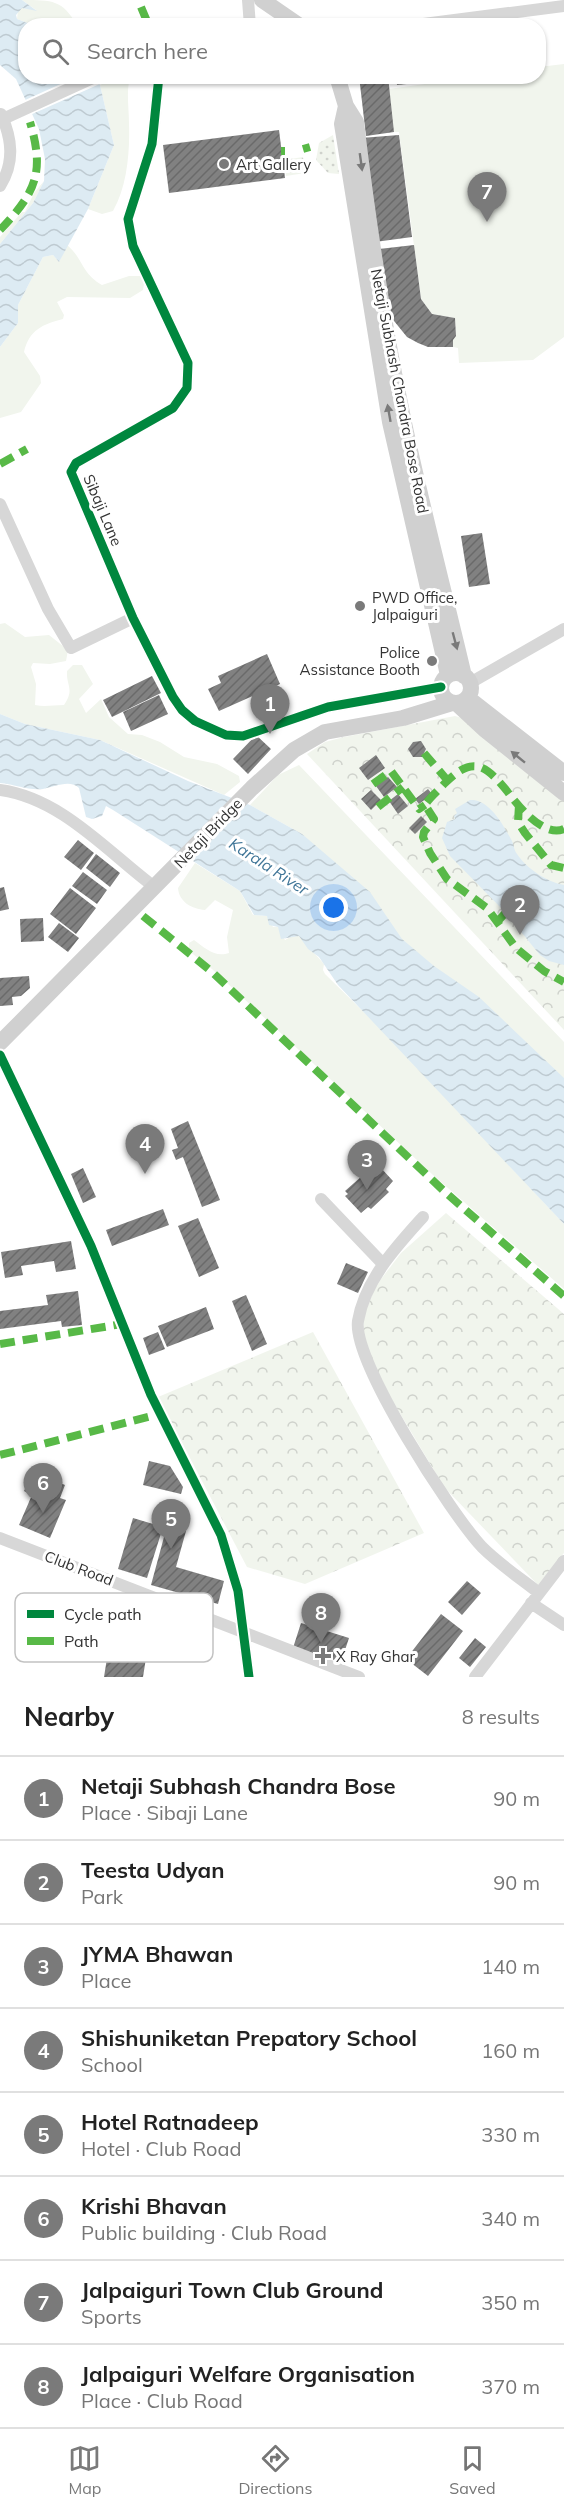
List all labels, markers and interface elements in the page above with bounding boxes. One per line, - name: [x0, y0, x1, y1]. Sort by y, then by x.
- search box: [18, 18, 546, 84]
- icon: search: [39, 35, 72, 68]
- text: Search here: [87, 37, 208, 65]
- one-way arrow: [356, 152, 365, 171]
- place label: Art Gallery: [236, 155, 311, 174]
- marker: Art Gallery: [217, 157, 231, 171]
- pin: 7: [468, 172, 506, 222]
- street label: Netaji Subhash Chandra Bose Road: [367, 267, 433, 515]
- one-way arrow: [384, 404, 393, 423]
- street label: Sibaji Lane: [79, 471, 127, 549]
- place label: PWD Office, Jalpaiguri: [372, 588, 457, 624]
- marker: PWD Office, Jalpaiguri: [353, 599, 367, 613]
- one-way arrow: [451, 632, 460, 650]
- place label: Police Assistance Booth: [300, 643, 420, 679]
- marker: Police Assistance Booth: [425, 654, 439, 668]
- pin: 1: [250, 684, 290, 734]
- one-way arrow: [511, 751, 526, 763]
- street label: Netaji Bridge: [170, 794, 246, 872]
- water label: Karala River: [226, 833, 313, 900]
- pin: 2: [500, 886, 540, 935]
- your location: [319, 893, 348, 922]
- pin: 4: [126, 1124, 164, 1174]
- pin: 3: [348, 1140, 386, 1190]
- pin: 6: [24, 1464, 63, 1513]
- pin: 5: [152, 1500, 190, 1549]
- street label: Club Road: [42, 1546, 116, 1590]
- legend: [15, 1593, 213, 1662]
- pin: 8: [302, 1594, 340, 1643]
- text: Cycle path: [64, 1604, 142, 1624]
- text: Path: [64, 1631, 99, 1651]
- marker: X Ray Ghar: [314, 1647, 332, 1665]
- place label: X Ray Ghar: [336, 1647, 416, 1666]
- text: Nearby: [24, 1700, 114, 1733]
- text: 8 results: [462, 1704, 540, 1729]
- text: Netaji Subhash Chandra Bose: [81, 1772, 396, 1800]
- text: 1: [38, 1786, 50, 1811]
- text: 90 m: [493, 1786, 540, 1811]
- text: Place · Sibaji Lane: [81, 1800, 248, 1825]
- text: Teesta Udyan: [81, 1856, 225, 1884]
- text: 2: [38, 1870, 50, 1895]
- text: 90 m: [493, 1870, 540, 1895]
- text: Park: [81, 1884, 123, 1909]
- text: JYMA Bhawan: [81, 1940, 233, 1968]
- text: 3: [38, 1954, 50, 1979]
- text: 140 m: [481, 1954, 540, 1979]
- text: Place: [81, 1968, 131, 1993]
- text: Shishuniketan Prepatory School: [81, 2024, 417, 2052]
- text: 4: [38, 2038, 50, 2063]
- text: 160 m: [481, 2038, 540, 2063]
- text: School: [81, 2052, 143, 2077]
- text: Hotel Ratnadeep: [81, 2108, 259, 2136]
- text: 5: [38, 2122, 50, 2147]
- text: 330 m: [481, 2122, 540, 2147]
- text: Hotel · Club Road: [81, 2136, 241, 2161]
- text: Krishi Bhavan: [81, 2192, 227, 2220]
- text: 6: [38, 2206, 50, 2231]
- text: 340 m: [481, 2206, 540, 2231]
- text: Public building · Club Road: [81, 2220, 327, 2245]
- text: Jalpaiguri Town Club Ground: [81, 2276, 383, 2304]
- text: 7: [38, 2290, 50, 2315]
- text: 350 m: [481, 2290, 540, 2315]
- text: Sports: [81, 2304, 142, 2329]
- text: Jalpaiguri Welfare Organisation: [81, 2360, 415, 2388]
- text: 8: [38, 2374, 50, 2399]
- text: 370 m: [481, 2374, 540, 2399]
- text: Place · Club Road: [81, 2388, 243, 2413]
- tab: Map: [68, 2442, 101, 2498]
- tab: Directions: [238, 2442, 312, 2498]
- tab: Saved: [449, 2442, 496, 2498]

